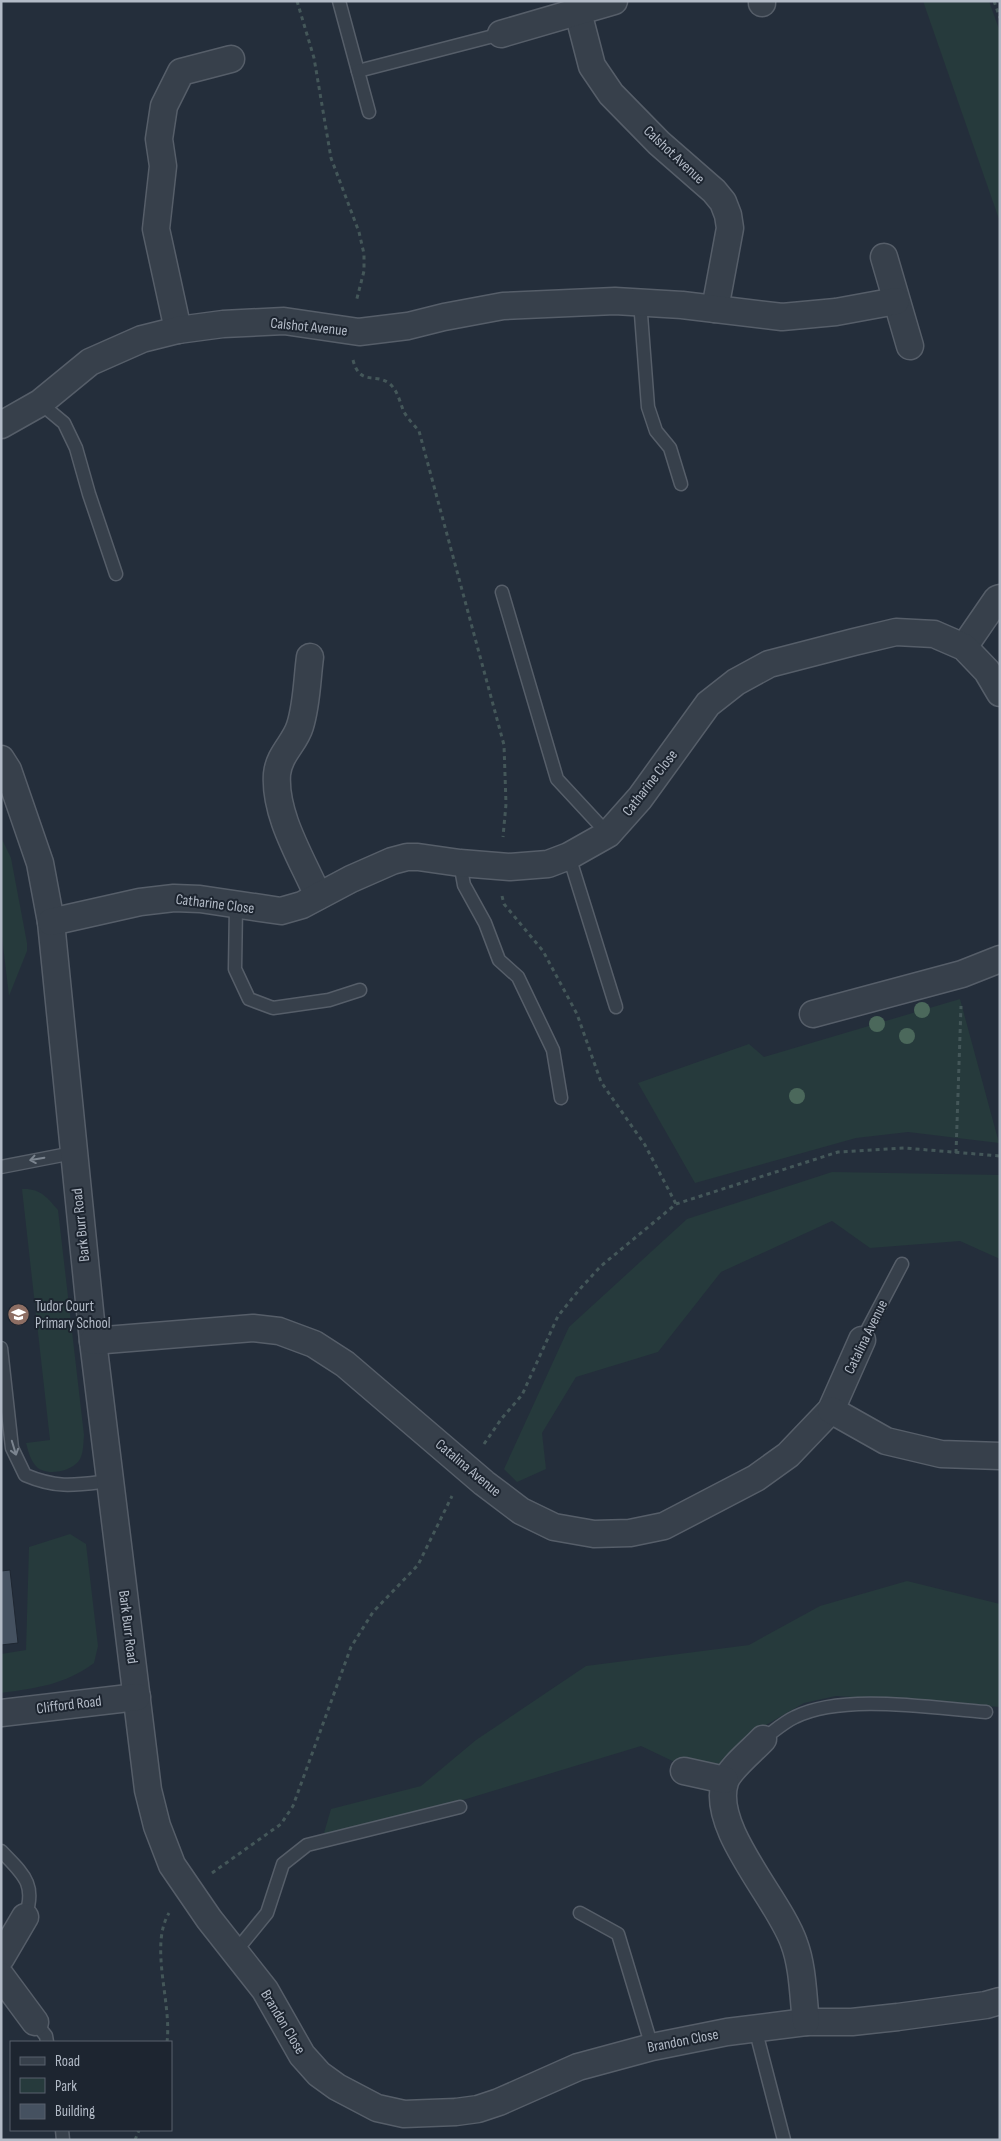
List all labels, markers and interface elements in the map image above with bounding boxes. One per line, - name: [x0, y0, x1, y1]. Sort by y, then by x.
- street label: Calshot Avenue: [639, 122, 709, 188]
- street label: Calshot Avenue: [270, 314, 348, 340]
- street label: Catharine Close: [618, 746, 682, 820]
- street label: Catharine Close: [175, 890, 255, 918]
- one-way arrow: [29, 1155, 45, 1165]
- street label: Bark Burr Road: [68, 1187, 94, 1263]
- place label: Tudor Court Primary School: [35, 1297, 111, 1333]
- street label: Catalina Avenue: [840, 1297, 892, 1377]
- school or university icon: Tudor Court Primary School: [7, 1303, 31, 1327]
- street label: Catalina Avenue: [431, 1435, 505, 1501]
- one-way arrow: [9, 1440, 19, 1456]
- street label: Bark Burr Road: [114, 1589, 142, 1665]
- street label: Clifford Road: [35, 1692, 103, 1718]
- street label: Brandon Close: [256, 1986, 310, 2058]
- street label: Brandon Close: [646, 2025, 720, 2057]
- legend: [10, 2041, 172, 2131]
- text: Road: [55, 2052, 80, 2071]
- text: Park: [55, 2077, 77, 2096]
- text: Building: [55, 2102, 95, 2121]

